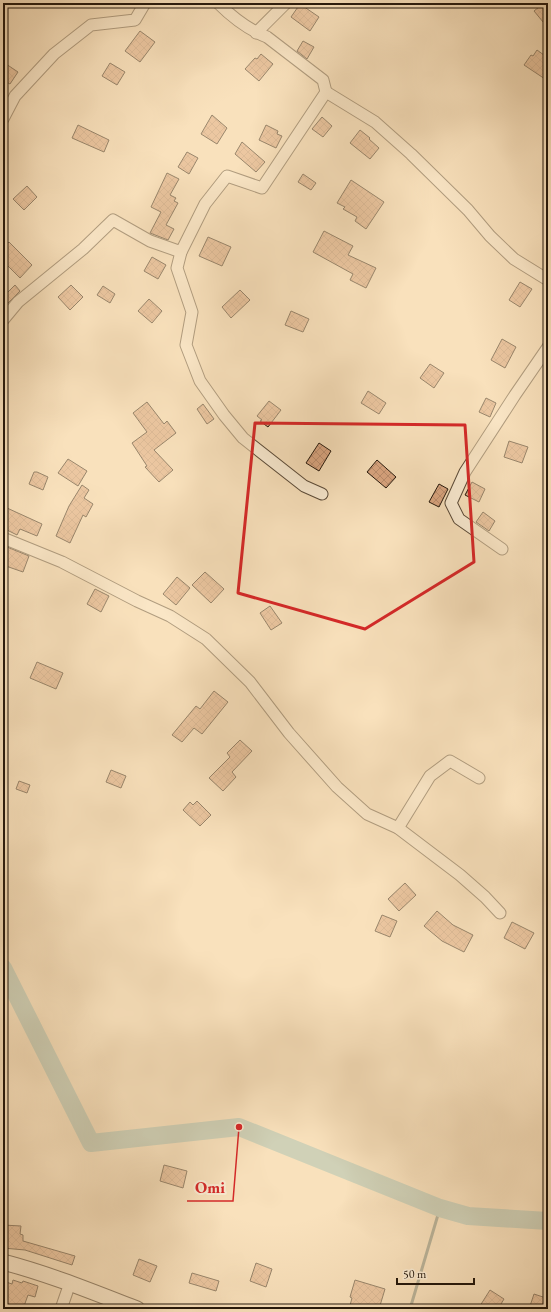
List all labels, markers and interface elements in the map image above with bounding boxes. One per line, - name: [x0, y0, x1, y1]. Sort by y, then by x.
- callout: Omi: [187, 1173, 233, 1201]
- text: Omi: [195, 1177, 225, 1198]
- scale bar: [397, 1260, 474, 1286]
- text: 50 m: [403, 1266, 427, 1282]

